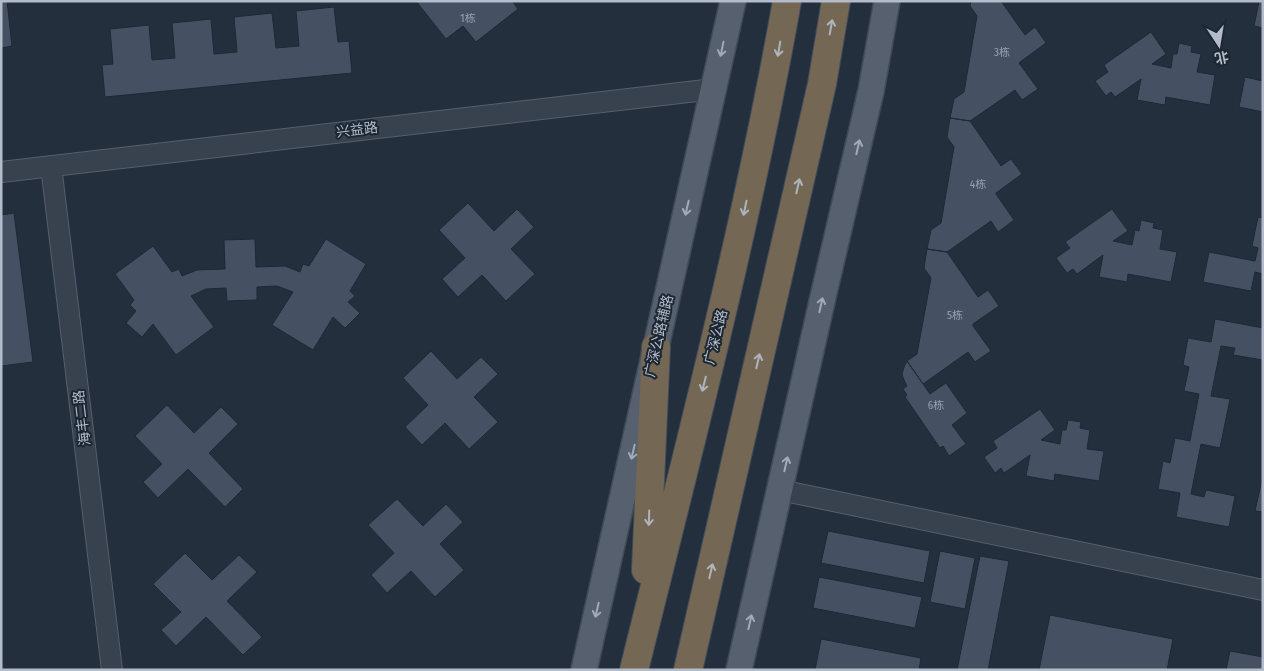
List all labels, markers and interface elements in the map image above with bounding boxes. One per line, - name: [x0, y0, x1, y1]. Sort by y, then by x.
- house number: 1栋: [460, 12, 476, 25]
- one-way arrow: [827, 19, 837, 35]
- north arrow: [1194, 20, 1244, 70]
- one-way arrow: [717, 40, 726, 56]
- one-way arrow: [773, 41, 783, 57]
- house number: 3栋: [994, 46, 1010, 59]
- text: 北: [1213, 47, 1230, 67]
- street label: 兴益路: [335, 119, 379, 141]
- one-way arrow: [854, 139, 863, 155]
- one-way arrow: [794, 178, 803, 194]
- house number: 4栋: [970, 178, 986, 191]
- one-way arrow: [682, 199, 691, 215]
- one-way arrow: [740, 200, 749, 216]
- street label: 广深公路辅路: [641, 293, 677, 379]
- one-way arrow: [817, 298, 826, 314]
- street label: 广深公路: [701, 308, 731, 366]
- house number: 5栋: [947, 309, 963, 322]
- one-way arrow: [754, 354, 763, 370]
- one-way arrow: [699, 375, 708, 391]
- street label: 海丰二路: [70, 389, 94, 447]
- house number: 6栋: [928, 399, 944, 412]
- one-way arrow: [628, 443, 637, 459]
- one-way arrow: [781, 456, 791, 472]
- one-way arrow: [644, 510, 653, 526]
- one-way arrow: [707, 563, 716, 579]
- one-way arrow: [592, 602, 601, 618]
- one-way arrow: [746, 615, 755, 631]

